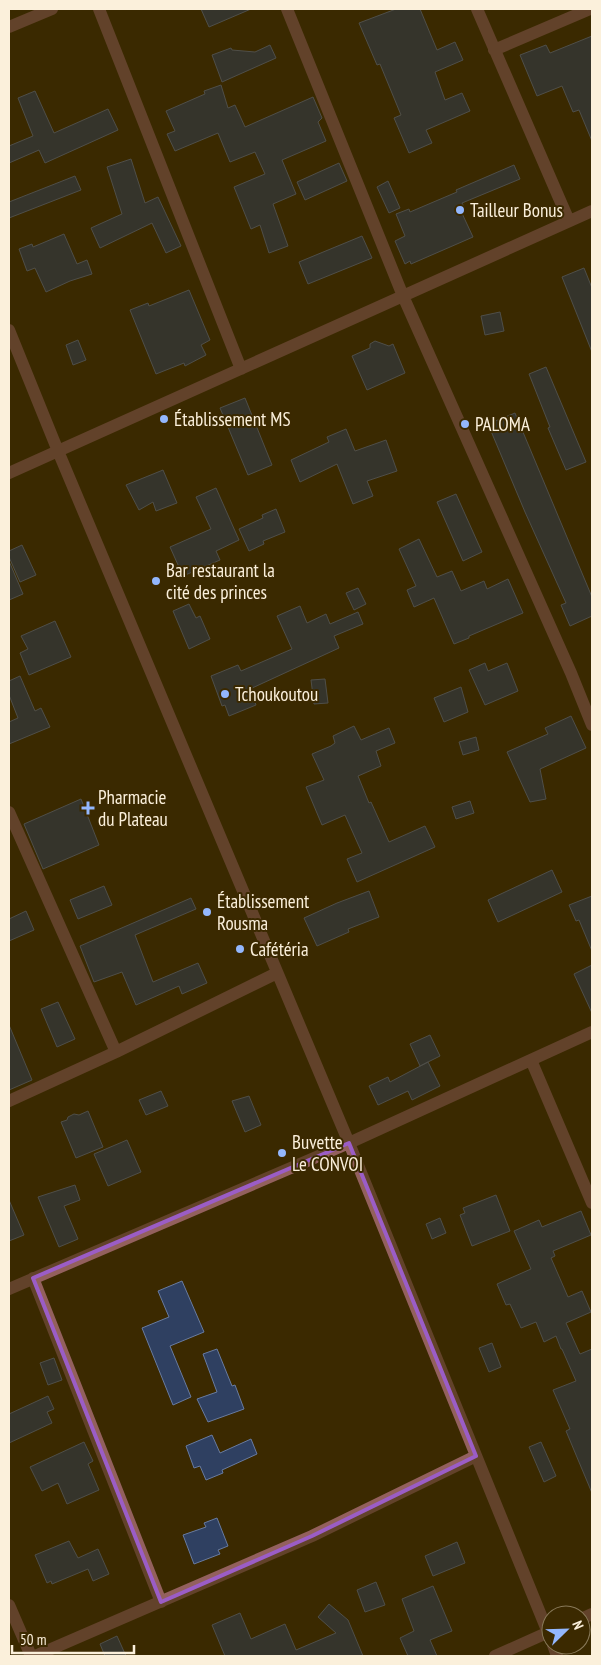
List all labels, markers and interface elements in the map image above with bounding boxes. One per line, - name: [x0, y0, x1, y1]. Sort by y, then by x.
- place label: Tailleur Bonus: [470, 198, 563, 222]
- marker: Tailleur Bonus: [454, 204, 466, 216]
- place label: Établissement MS: [174, 407, 291, 431]
- place label: PALOMA: [475, 412, 530, 436]
- marker: Établissement MS: [158, 413, 170, 425]
- marker: PALOMA: [459, 418, 471, 430]
- place label: Bar restaurant la cité des princes: [166, 558, 275, 604]
- marker: Bar restaurant la cité des princes: [150, 575, 162, 587]
- place label: Tchoukoutou: [235, 682, 318, 706]
- marker: Tchoukoutou: [219, 688, 231, 700]
- place label: Pharmacie du Plateau: [98, 785, 168, 831]
- marker: Pharmacie du Plateau: [82, 802, 94, 814]
- place label: Établissement Rousma: [217, 889, 310, 935]
- marker: Établissement Rousma: [201, 906, 213, 918]
- place label: Cafétéria: [250, 937, 308, 961]
- marker: Cafétéria: [234, 943, 246, 955]
- place label: Buvette Le CONVOI: [292, 1130, 363, 1176]
- marker: Buvette Le CONVOI: [276, 1147, 288, 1159]
- north arrow: [541, 1605, 591, 1655]
- text: N: [568, 1618, 588, 1632]
- scale bar: [12, 1622, 135, 1654]
- text: 50 m: [20, 1630, 46, 1649]

